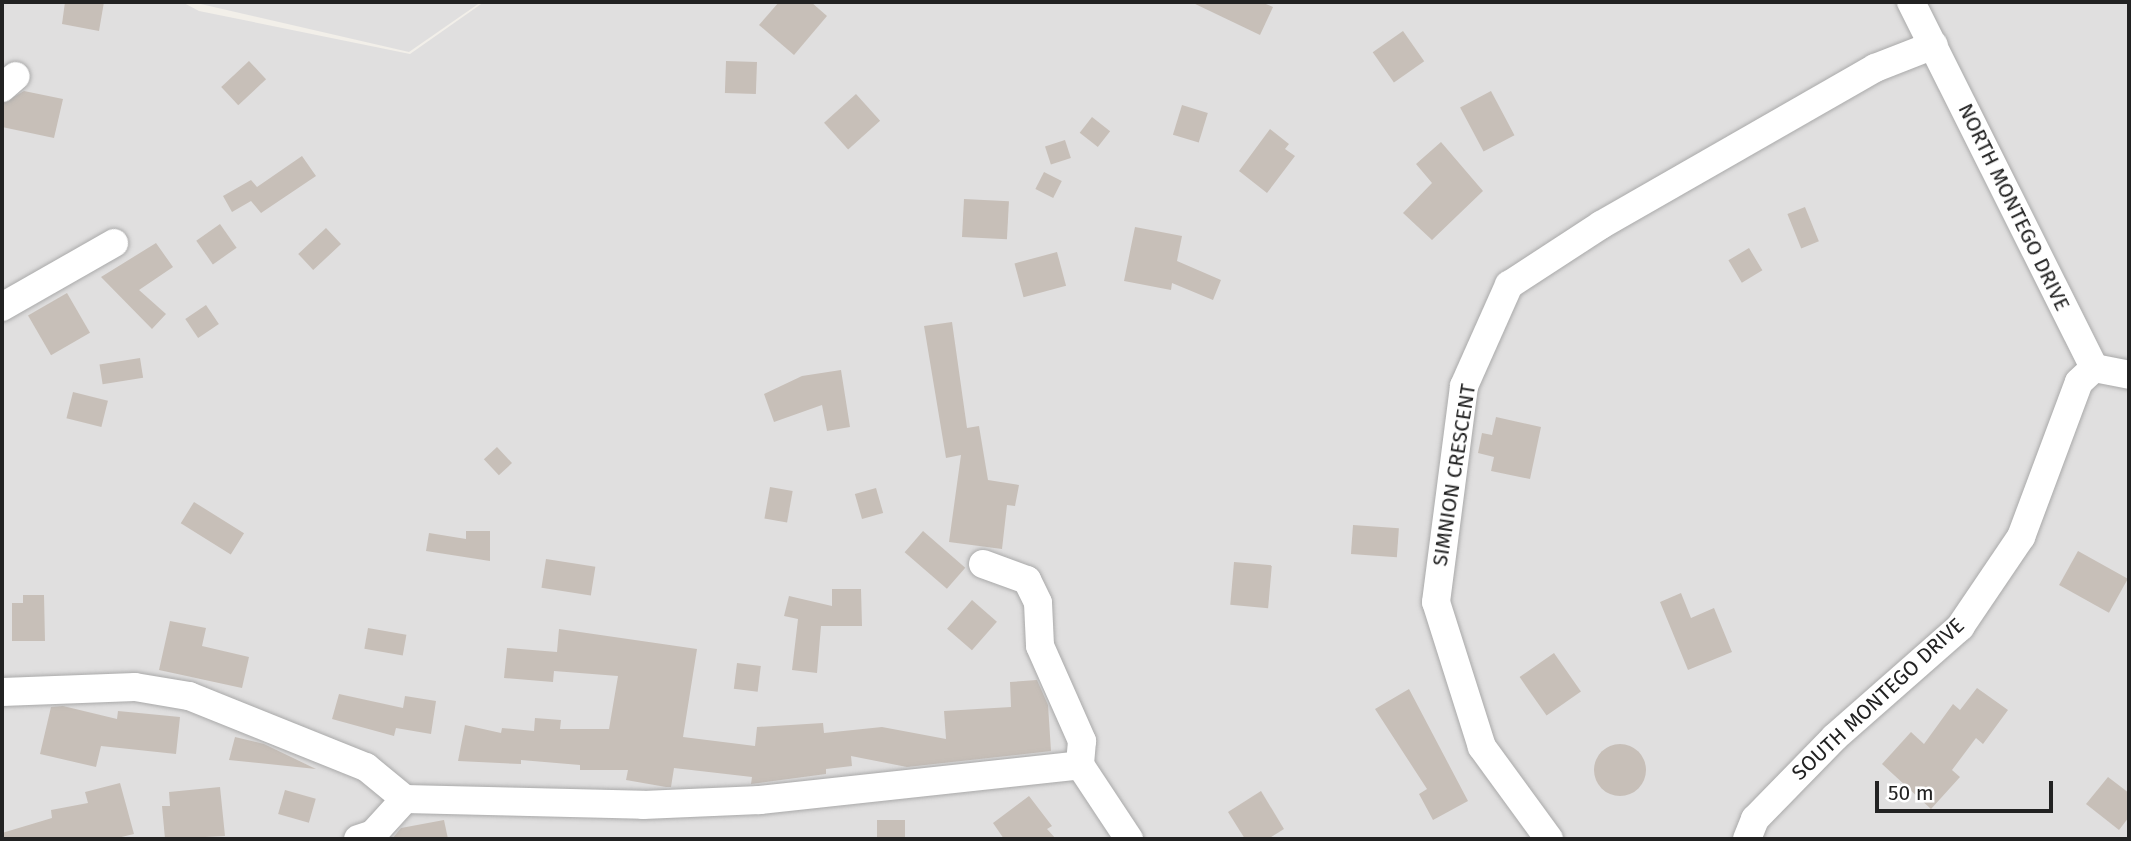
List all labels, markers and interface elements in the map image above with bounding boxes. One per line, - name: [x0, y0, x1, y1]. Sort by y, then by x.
- street label: NORTH MONTEGO DRIVE: [1953, 99, 2075, 315]
- street label: SIMNION CRESCENT: [1427, 382, 1481, 568]
- street label: SOUTH MONTEGO DRIVE: [1787, 613, 1969, 785]
- scale bar: [1879, 768, 2058, 812]
- text: 50 m: [1888, 780, 1934, 806]

